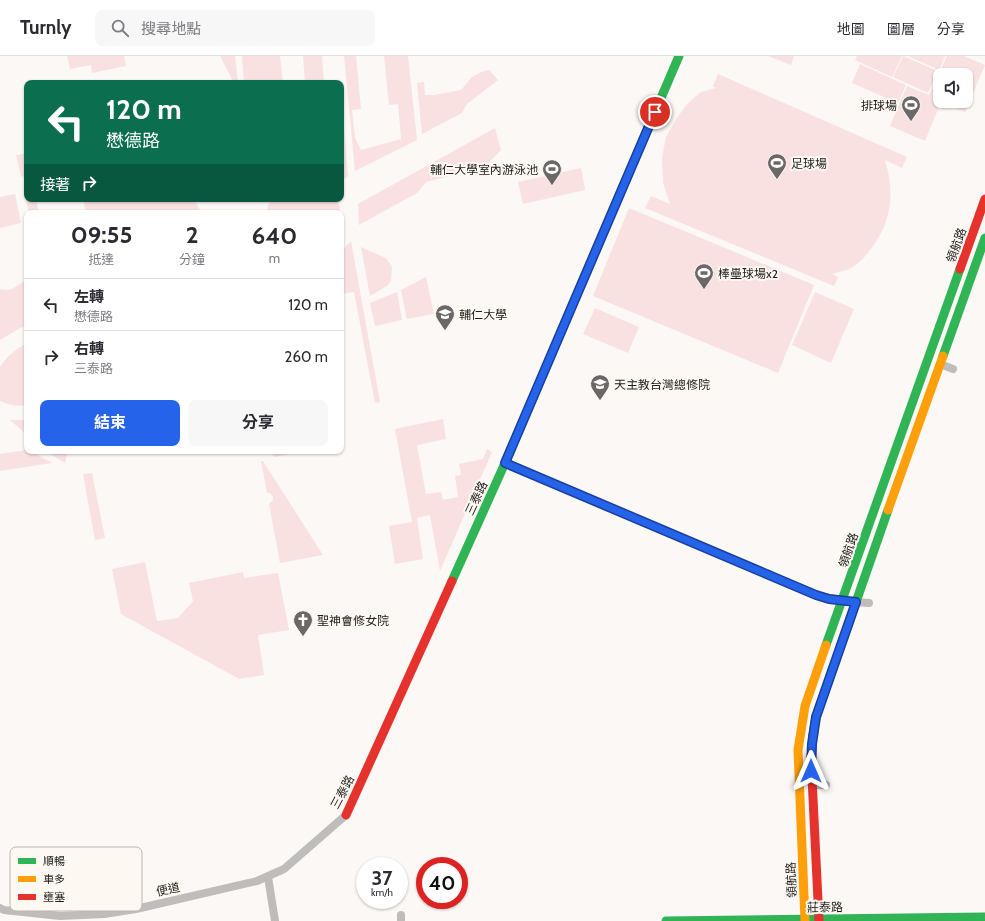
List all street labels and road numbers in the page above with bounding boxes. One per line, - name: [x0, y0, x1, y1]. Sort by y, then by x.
- street label: 領航路: [943, 226, 969, 264]
- street label: 三泰路: [462, 479, 490, 517]
- street label: 領航路: [835, 531, 861, 569]
- street label: 三泰路: [327, 773, 357, 811]
- street label: 領航路: [783, 862, 799, 898]
- street label: 便道: [155, 879, 181, 899]
- street label: 莊泰路: [807, 899, 843, 915]

